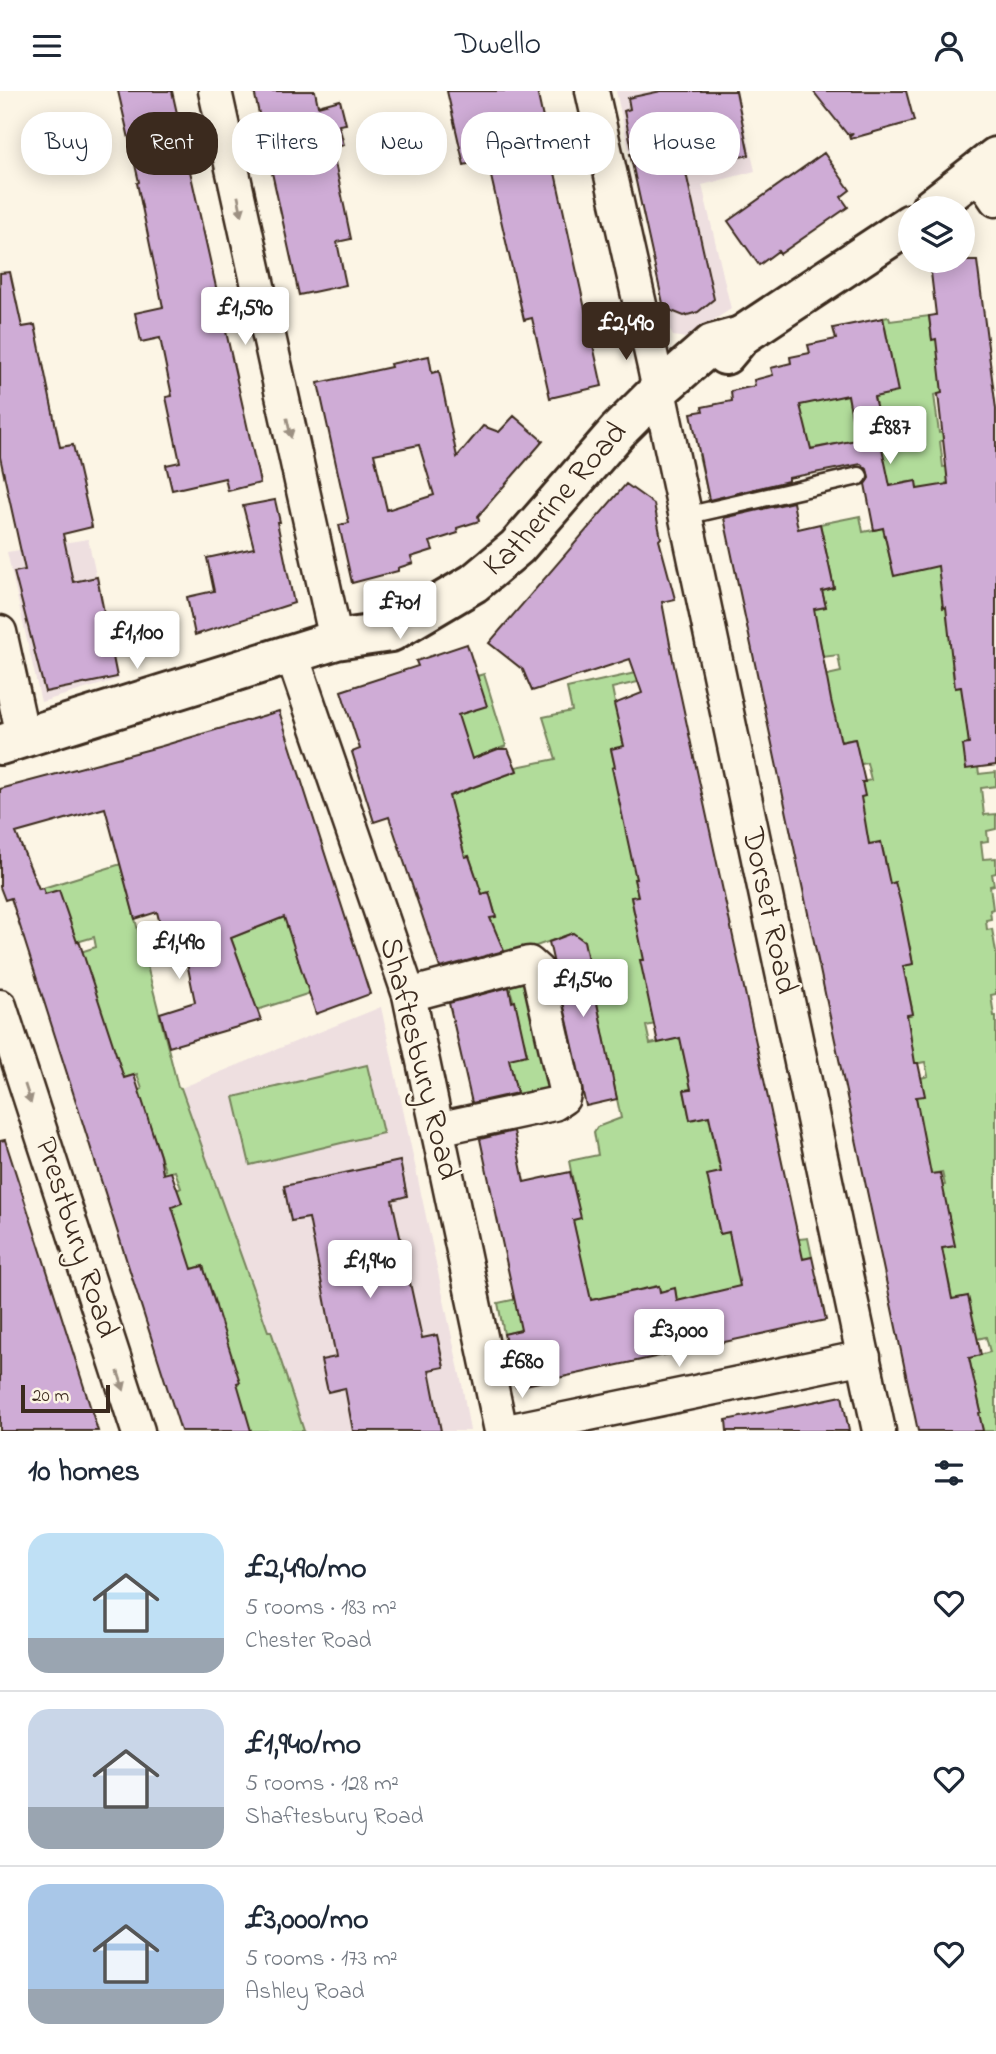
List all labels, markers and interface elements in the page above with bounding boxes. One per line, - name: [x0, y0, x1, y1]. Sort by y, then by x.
- text: Dwello: [455, 22, 541, 69]
- icon: menu: [28, 27, 66, 65]
- icon: person: [930, 27, 968, 65]
- chip: Buy: [21, 112, 112, 175]
- chip: Rent: [126, 112, 218, 175]
- chip: Filters: [232, 112, 342, 175]
- chip: New: [356, 112, 447, 175]
- chip: Apartment: [461, 112, 615, 175]
- chip: House: [629, 112, 740, 175]
- one-way arrow: [235, 195, 246, 217]
- map controls: [898, 196, 975, 273]
- button: layers: [898, 196, 975, 273]
- pin: £1,590: [188, 287, 302, 347]
- text: £1,590: [217, 293, 273, 326]
- pin: £2,490: [569, 303, 683, 362]
- text: £2,490: [598, 308, 654, 341]
- pin: £887: [849, 407, 931, 466]
- street label: Katherine Road: [473, 411, 639, 589]
- text: £887: [869, 412, 911, 445]
- one-way arrow: [284, 417, 295, 439]
- pin: £701: [359, 581, 441, 641]
- text: £701: [379, 587, 421, 620]
- pin: £1,100: [80, 611, 194, 671]
- text: £1,100: [111, 617, 163, 650]
- street label: Dorset Road: [727, 822, 809, 999]
- pin: £1,490: [122, 921, 236, 981]
- text: £1,490: [153, 927, 205, 960]
- street label: Shaftesbury Road: [365, 933, 471, 1185]
- pin: £1,540: [526, 960, 640, 1019]
- text: £1,540: [554, 965, 612, 998]
- one-way arrow: [24, 1084, 34, 1105]
- street label: Prestbury Road: [20, 1132, 130, 1344]
- pin: £1,940: [313, 1241, 427, 1300]
- text: £1,940: [344, 1246, 396, 1279]
- pin: £3,000: [622, 1309, 736, 1369]
- text: £3,000: [650, 1315, 708, 1348]
- pin: £680: [481, 1341, 563, 1400]
- text: £680: [500, 1346, 544, 1379]
- one-way arrow: [117, 1370, 127, 1391]
- scale bar: [21, 1382, 110, 1414]
- text: 20 m: [32, 1383, 69, 1410]
- text: 10 homes: [28, 1451, 140, 1495]
- icon: filters: [930, 1454, 968, 1492]
- text: £2,490/mo: [245, 1548, 367, 1592]
- icon: home: [84, 1561, 168, 1645]
- icon: heart: [930, 1584, 968, 1622]
- text: 5 rooms · 183 m²: [245, 1592, 397, 1625]
- text: Chester Road: [245, 1625, 372, 1658]
- text: £1,940/mo: [245, 1724, 361, 1768]
- icon: home: [84, 1737, 168, 1821]
- icon: heart: [930, 1760, 968, 1798]
- text: 5 rooms · 128 m²: [245, 1768, 399, 1801]
- text: Shaftesbury Road: [245, 1801, 424, 1834]
- text: £3,000/mo: [245, 1899, 369, 1943]
- icon: home: [84, 1912, 168, 1996]
- icon: heart: [930, 1935, 968, 1973]
- text: 5 rooms · 173 m²: [245, 1943, 398, 1976]
- text: Ashley Road: [245, 1976, 365, 2009]

